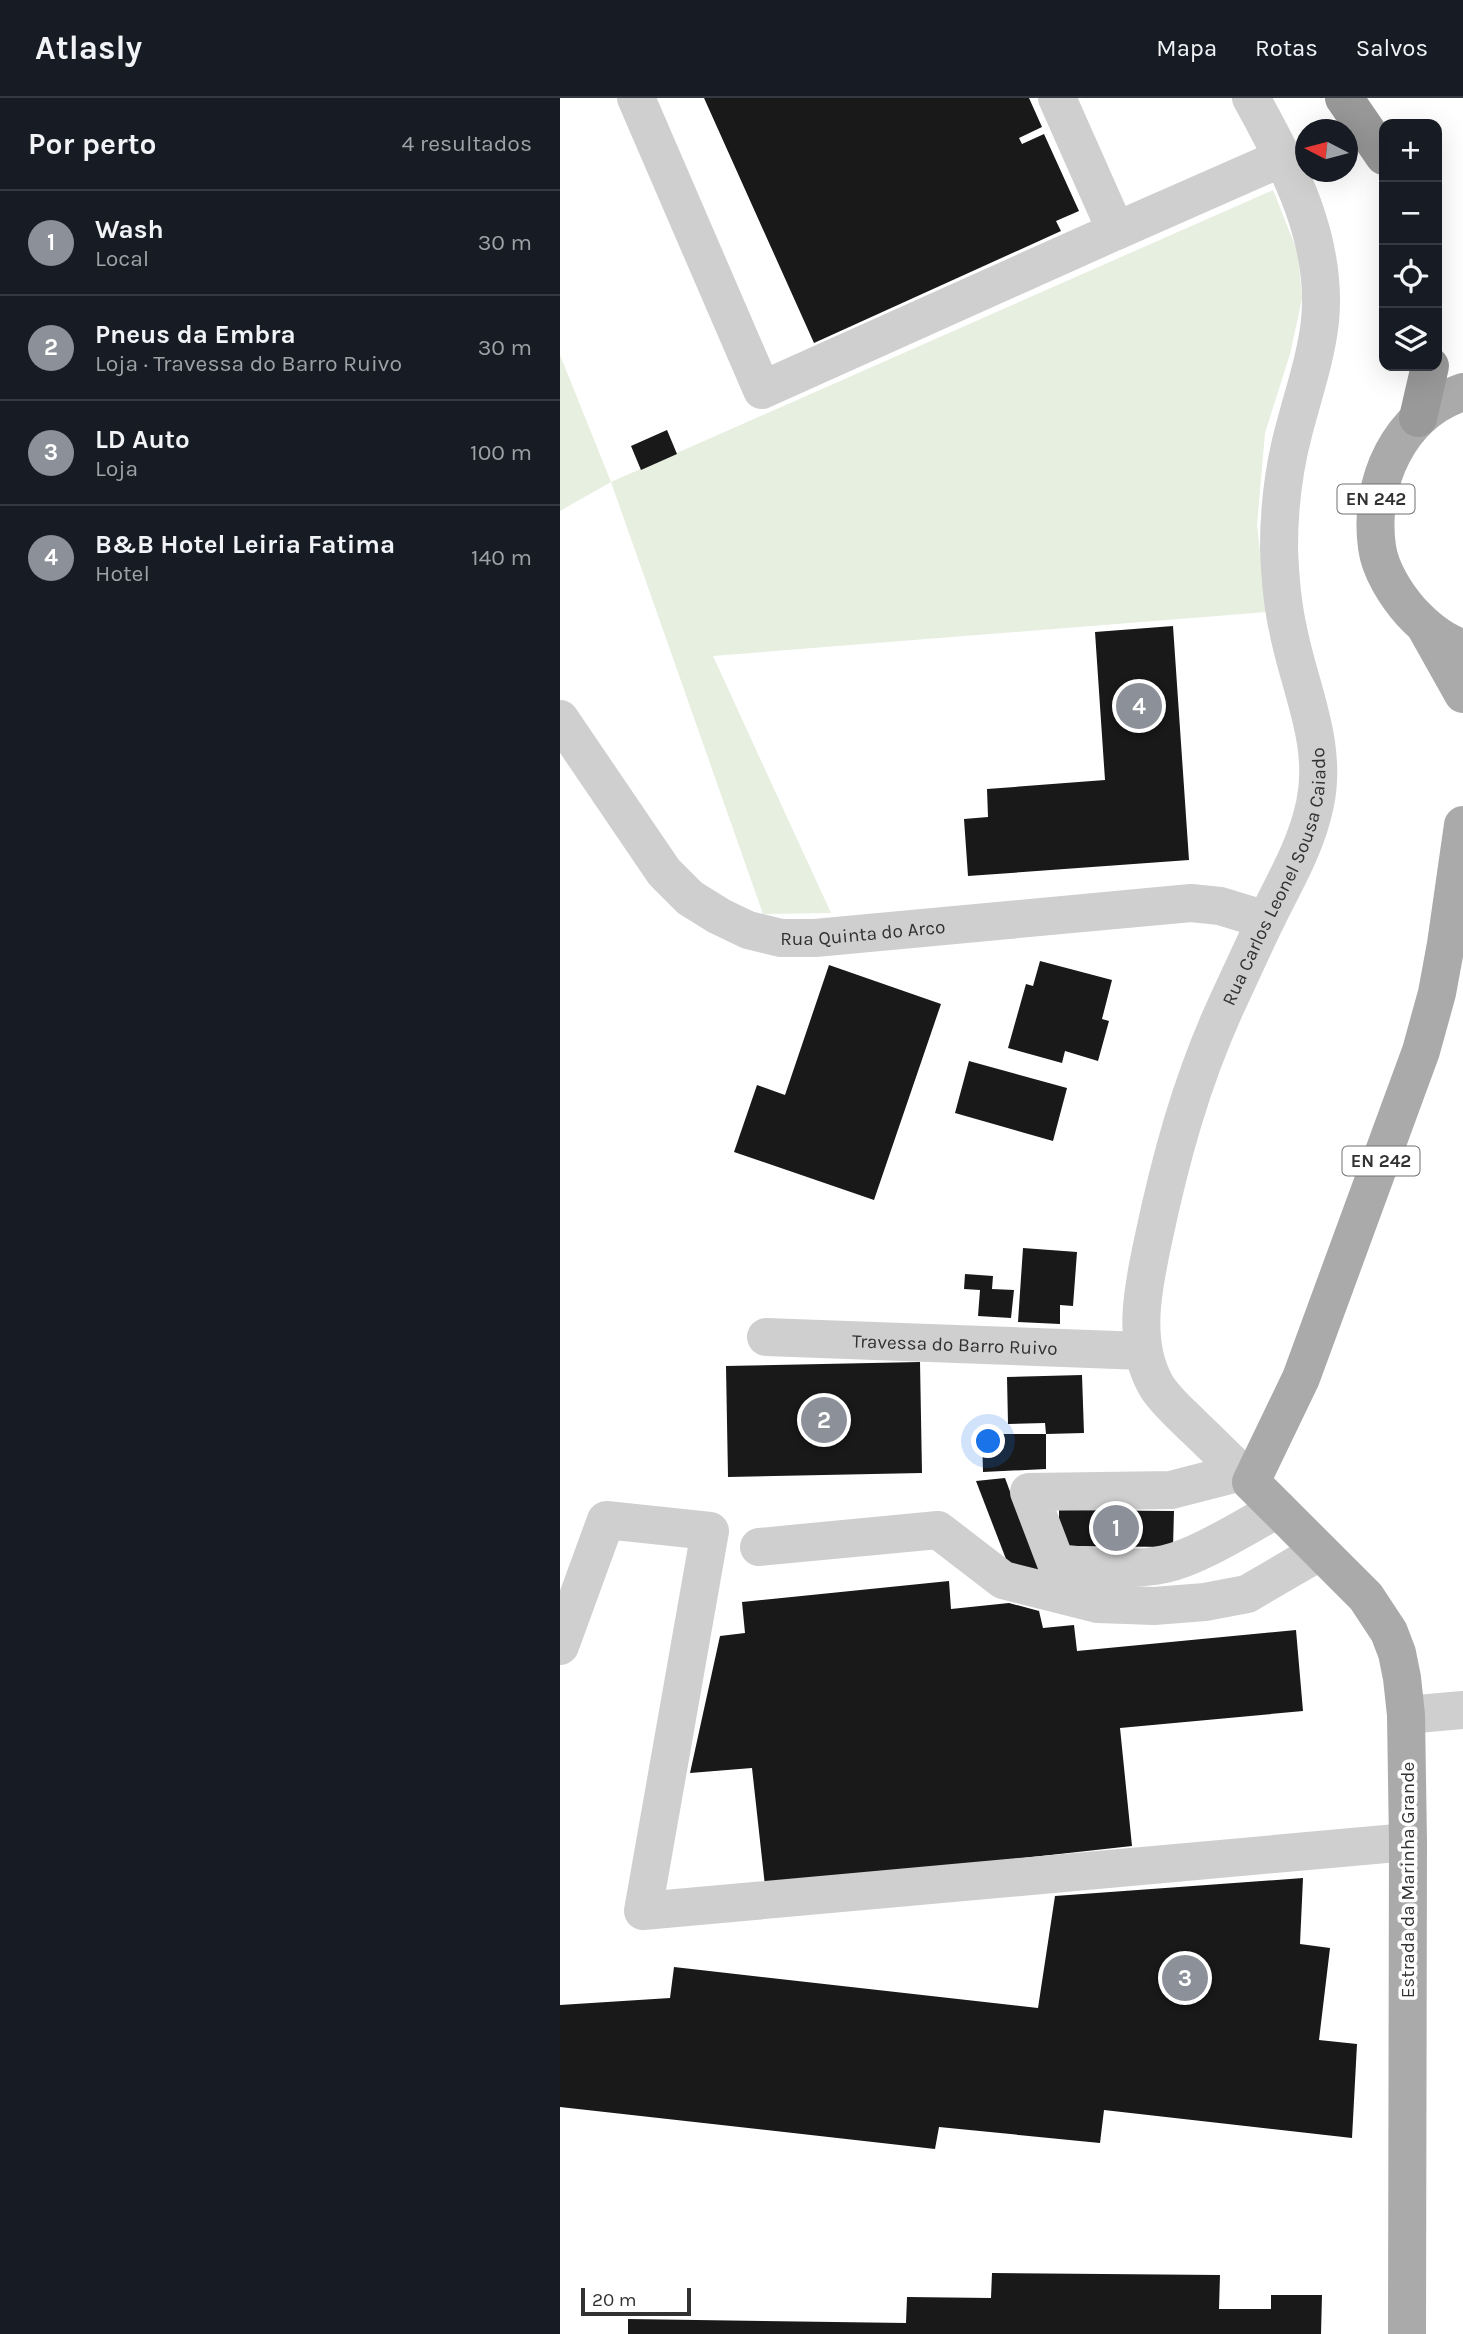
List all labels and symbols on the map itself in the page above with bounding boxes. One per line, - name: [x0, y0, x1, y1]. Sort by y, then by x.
- north arrow: [1295, 119, 1358, 182]
- road number: EN 242: [1338, 484, 1414, 514]
- pin: 4: [1116, 680, 1162, 732]
- street label: Rua Carlos Leonel Sousa Caiado: [1218, 746, 1330, 1009]
- street label: Rua Quinta do Arco: [780, 916, 946, 950]
- road number: EN 242: [1342, 1146, 1420, 1176]
- street label: Travessa do Barro Ruivo: [852, 1330, 1058, 1360]
- pin: 2: [801, 1394, 847, 1446]
- your location: [971, 1424, 1005, 1458]
- pin: 1: [1093, 1502, 1139, 1554]
- street label: Estrada da Marinha Grande: [1397, 1762, 1419, 1998]
- pin: 3: [1162, 1952, 1208, 2004]
- scale bar: [581, 2285, 691, 2317]

